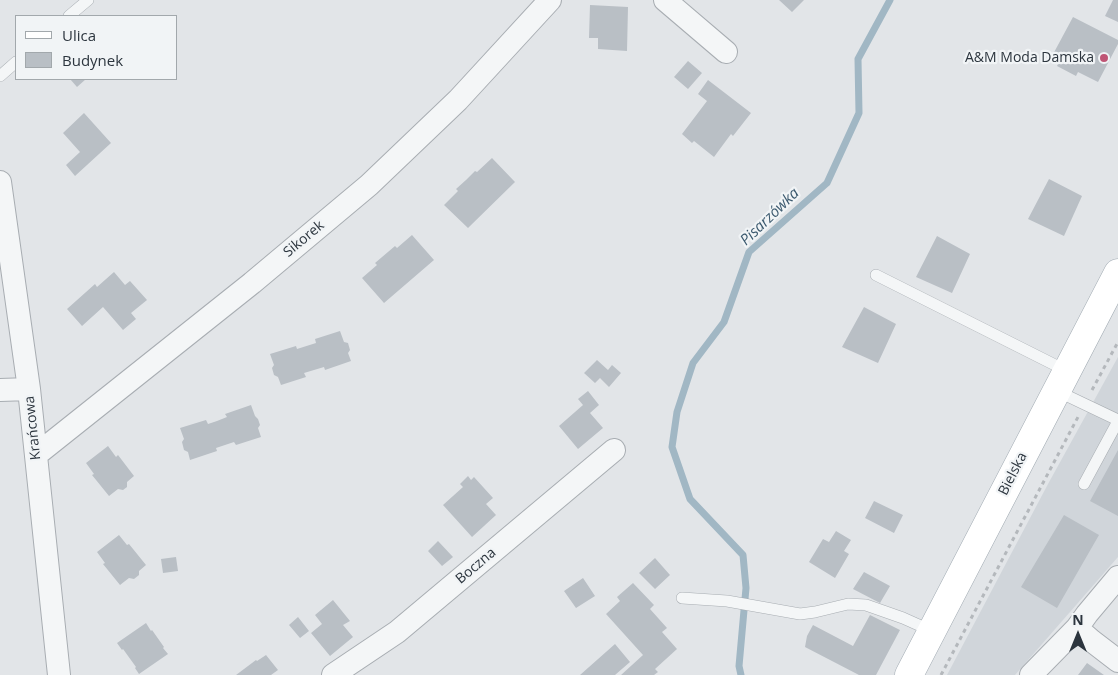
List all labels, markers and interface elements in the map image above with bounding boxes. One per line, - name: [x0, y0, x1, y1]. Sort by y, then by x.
- legend: [15, 15, 178, 80]
- text: Ulica: [62, 25, 96, 45]
- text: Budynek: [62, 50, 123, 70]
- place label: A&M Moda Damska: [965, 50, 1094, 66]
- marker: A&M Moda Damska: [1098, 52, 1110, 64]
- water label: Pisarzówka: [737, 185, 803, 249]
- street label: Sikorek: [280, 217, 328, 261]
- street label: Krańcowa: [21, 395, 45, 461]
- street label: Bielska: [995, 450, 1031, 498]
- street label: Boczna: [453, 544, 499, 588]
- north arrow: [1053, 610, 1103, 660]
- text: N: [1072, 610, 1084, 629]

